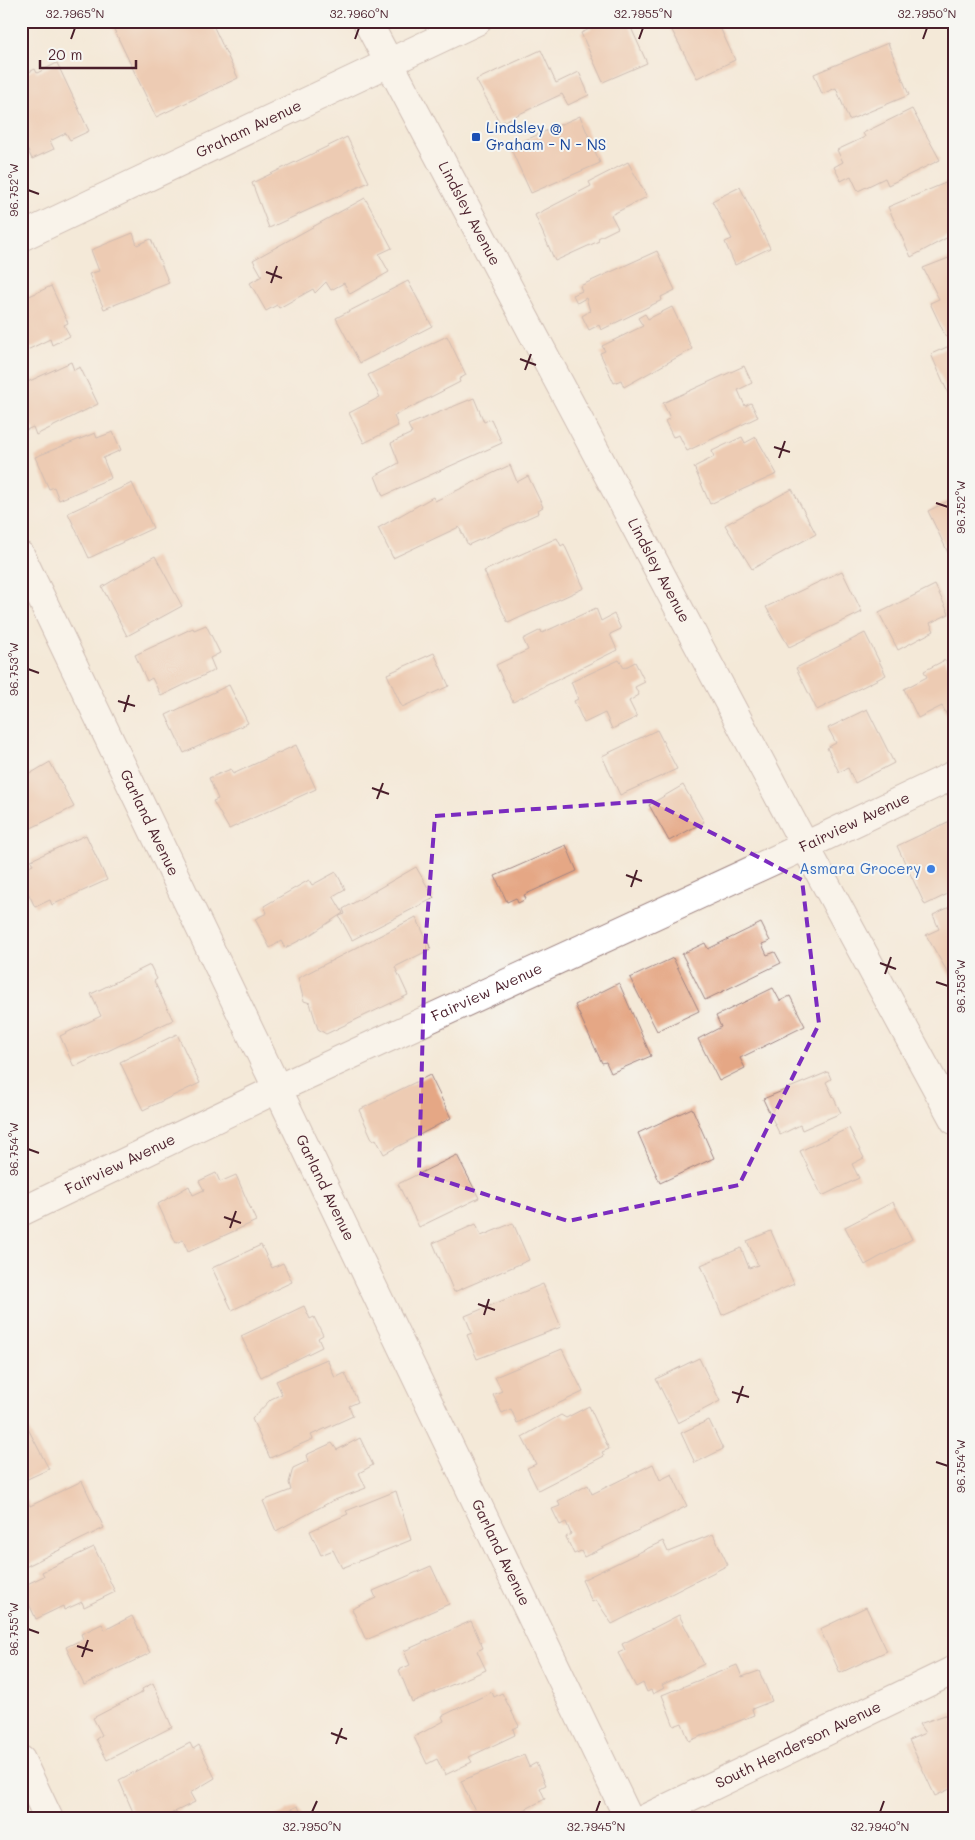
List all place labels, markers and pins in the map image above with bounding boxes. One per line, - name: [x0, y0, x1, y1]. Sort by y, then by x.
- place label: Lindsley @ Graham - N - NS: [486, 117, 606, 154]
- marker: Lindsley @ Graham - N - NS: [470, 131, 482, 143]
- place label: Asmara Grocery: [799, 858, 921, 878]
- marker: Asmara Grocery: [925, 863, 937, 875]

